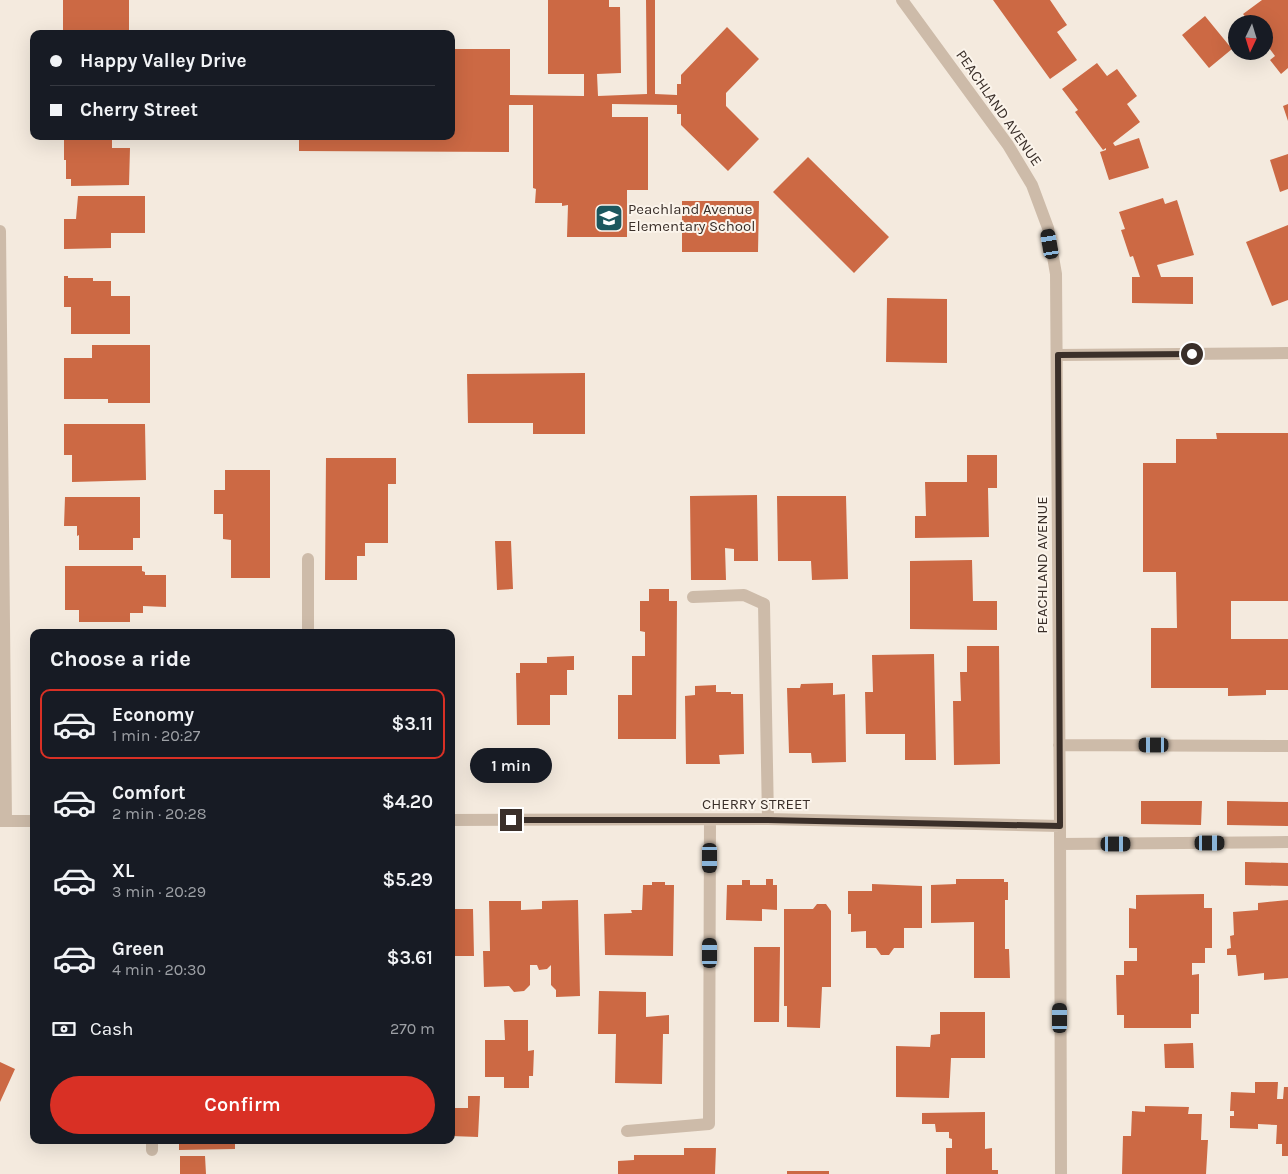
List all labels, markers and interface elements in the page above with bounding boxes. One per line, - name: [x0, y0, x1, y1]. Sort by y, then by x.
- north arrow: [1228, 15, 1272, 60]
- map controls: [1228, 15, 1273, 60]
- street label: PEACHLAND AVENUE: [952, 47, 1046, 169]
- text: Happy Valley Drive: [80, 50, 247, 72]
- text: Cherry Street: [80, 99, 198, 121]
- place label: Peachland Avenue Elementary School: [628, 200, 755, 235]
- school or university icon: Peachland Avenue Elementary School: [594, 203, 624, 233]
- car: [1040, 228, 1059, 260]
- route start: [1181, 343, 1203, 365]
- street label: PEACHLAND AVENUE: [1033, 496, 1051, 634]
- text: Choose a ride: [50, 646, 191, 672]
- icon: car: [52, 702, 97, 747]
- text: Economy: [112, 704, 194, 726]
- text: $3.11: [391, 713, 433, 735]
- text: 1 min · 20:27: [112, 726, 200, 745]
- car: [1139, 738, 1169, 753]
- callout: 1 min: [470, 748, 552, 782]
- text: 1 min: [491, 756, 531, 775]
- icon: car: [52, 780, 97, 825]
- text: Comfort: [112, 782, 186, 804]
- text: $4.20: [382, 791, 433, 813]
- street label: CHERRY STREET: [702, 795, 810, 813]
- text: 2 min · 20:28: [112, 804, 206, 823]
- route end: [500, 809, 522, 831]
- car: [1195, 836, 1225, 851]
- car: [1101, 837, 1131, 852]
- car: [702, 843, 717, 873]
- icon: car: [52, 858, 97, 903]
- text: XL: [112, 860, 134, 882]
- text: $5.29: [383, 869, 433, 891]
- text: 3 min · 20:29: [112, 882, 206, 901]
- icon: car: [52, 936, 97, 981]
- text: Green: [112, 938, 164, 960]
- car: [702, 938, 717, 968]
- text: $3.61: [387, 947, 433, 969]
- text: 4 min · 20:30: [112, 960, 206, 979]
- car: [1052, 1003, 1067, 1033]
- icon: cash: [50, 1015, 78, 1043]
- text: Cash: [90, 1018, 134, 1040]
- text: 270 m: [390, 1019, 435, 1038]
- button: Confirm: [50, 1076, 435, 1134]

